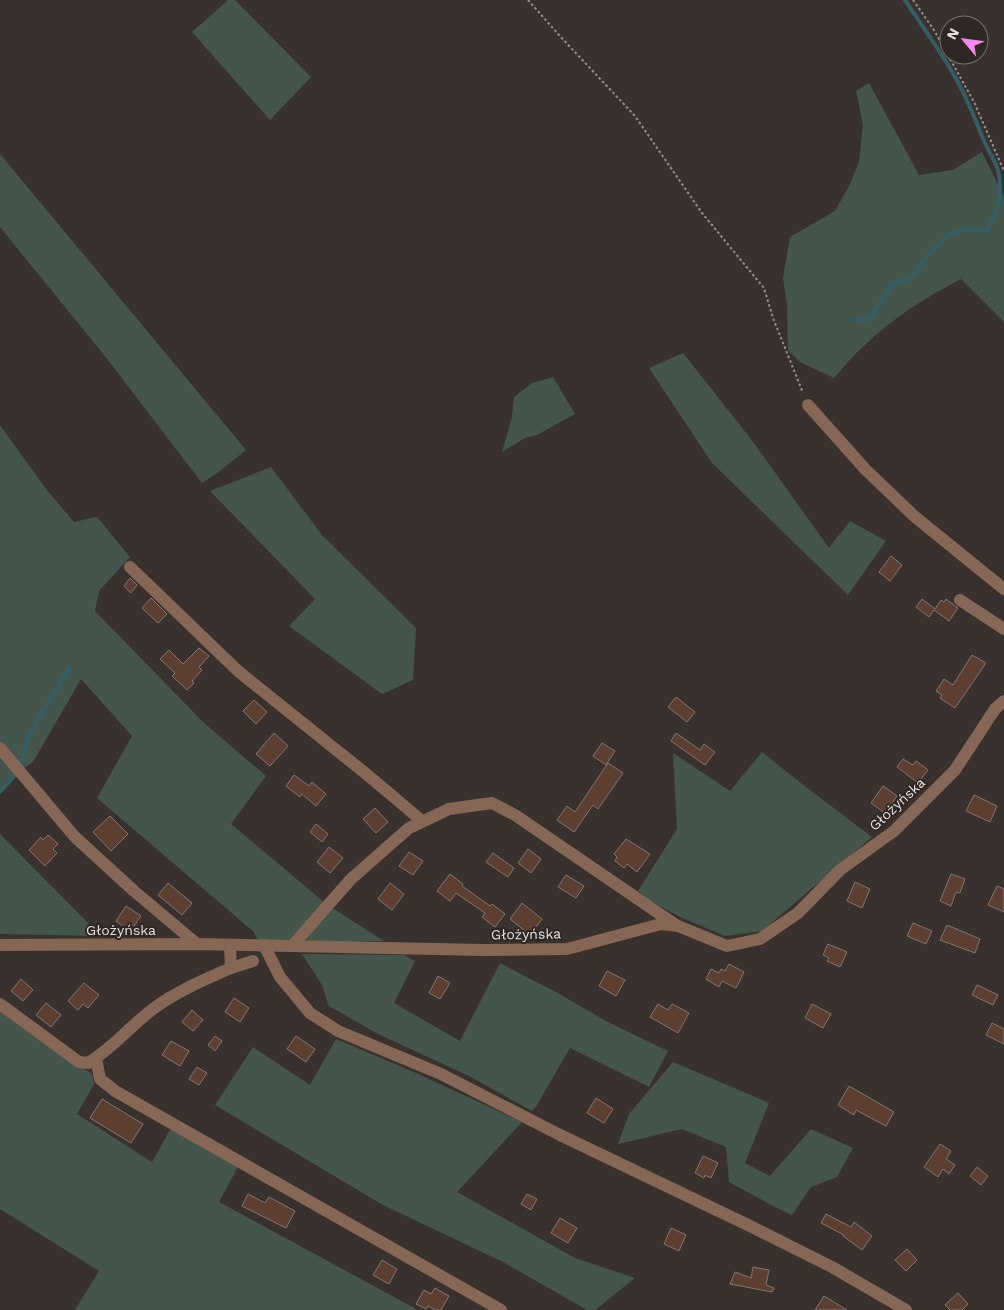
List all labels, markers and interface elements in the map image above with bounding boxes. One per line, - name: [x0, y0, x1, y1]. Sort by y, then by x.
- north arrow: [939, 15, 989, 65]
- text: N: [943, 25, 962, 42]
- street label: Głożyńska: [866, 774, 928, 834]
- street label: Głożyńska: [86, 922, 156, 938]
- street label: Głożyńska: [491, 925, 561, 943]

